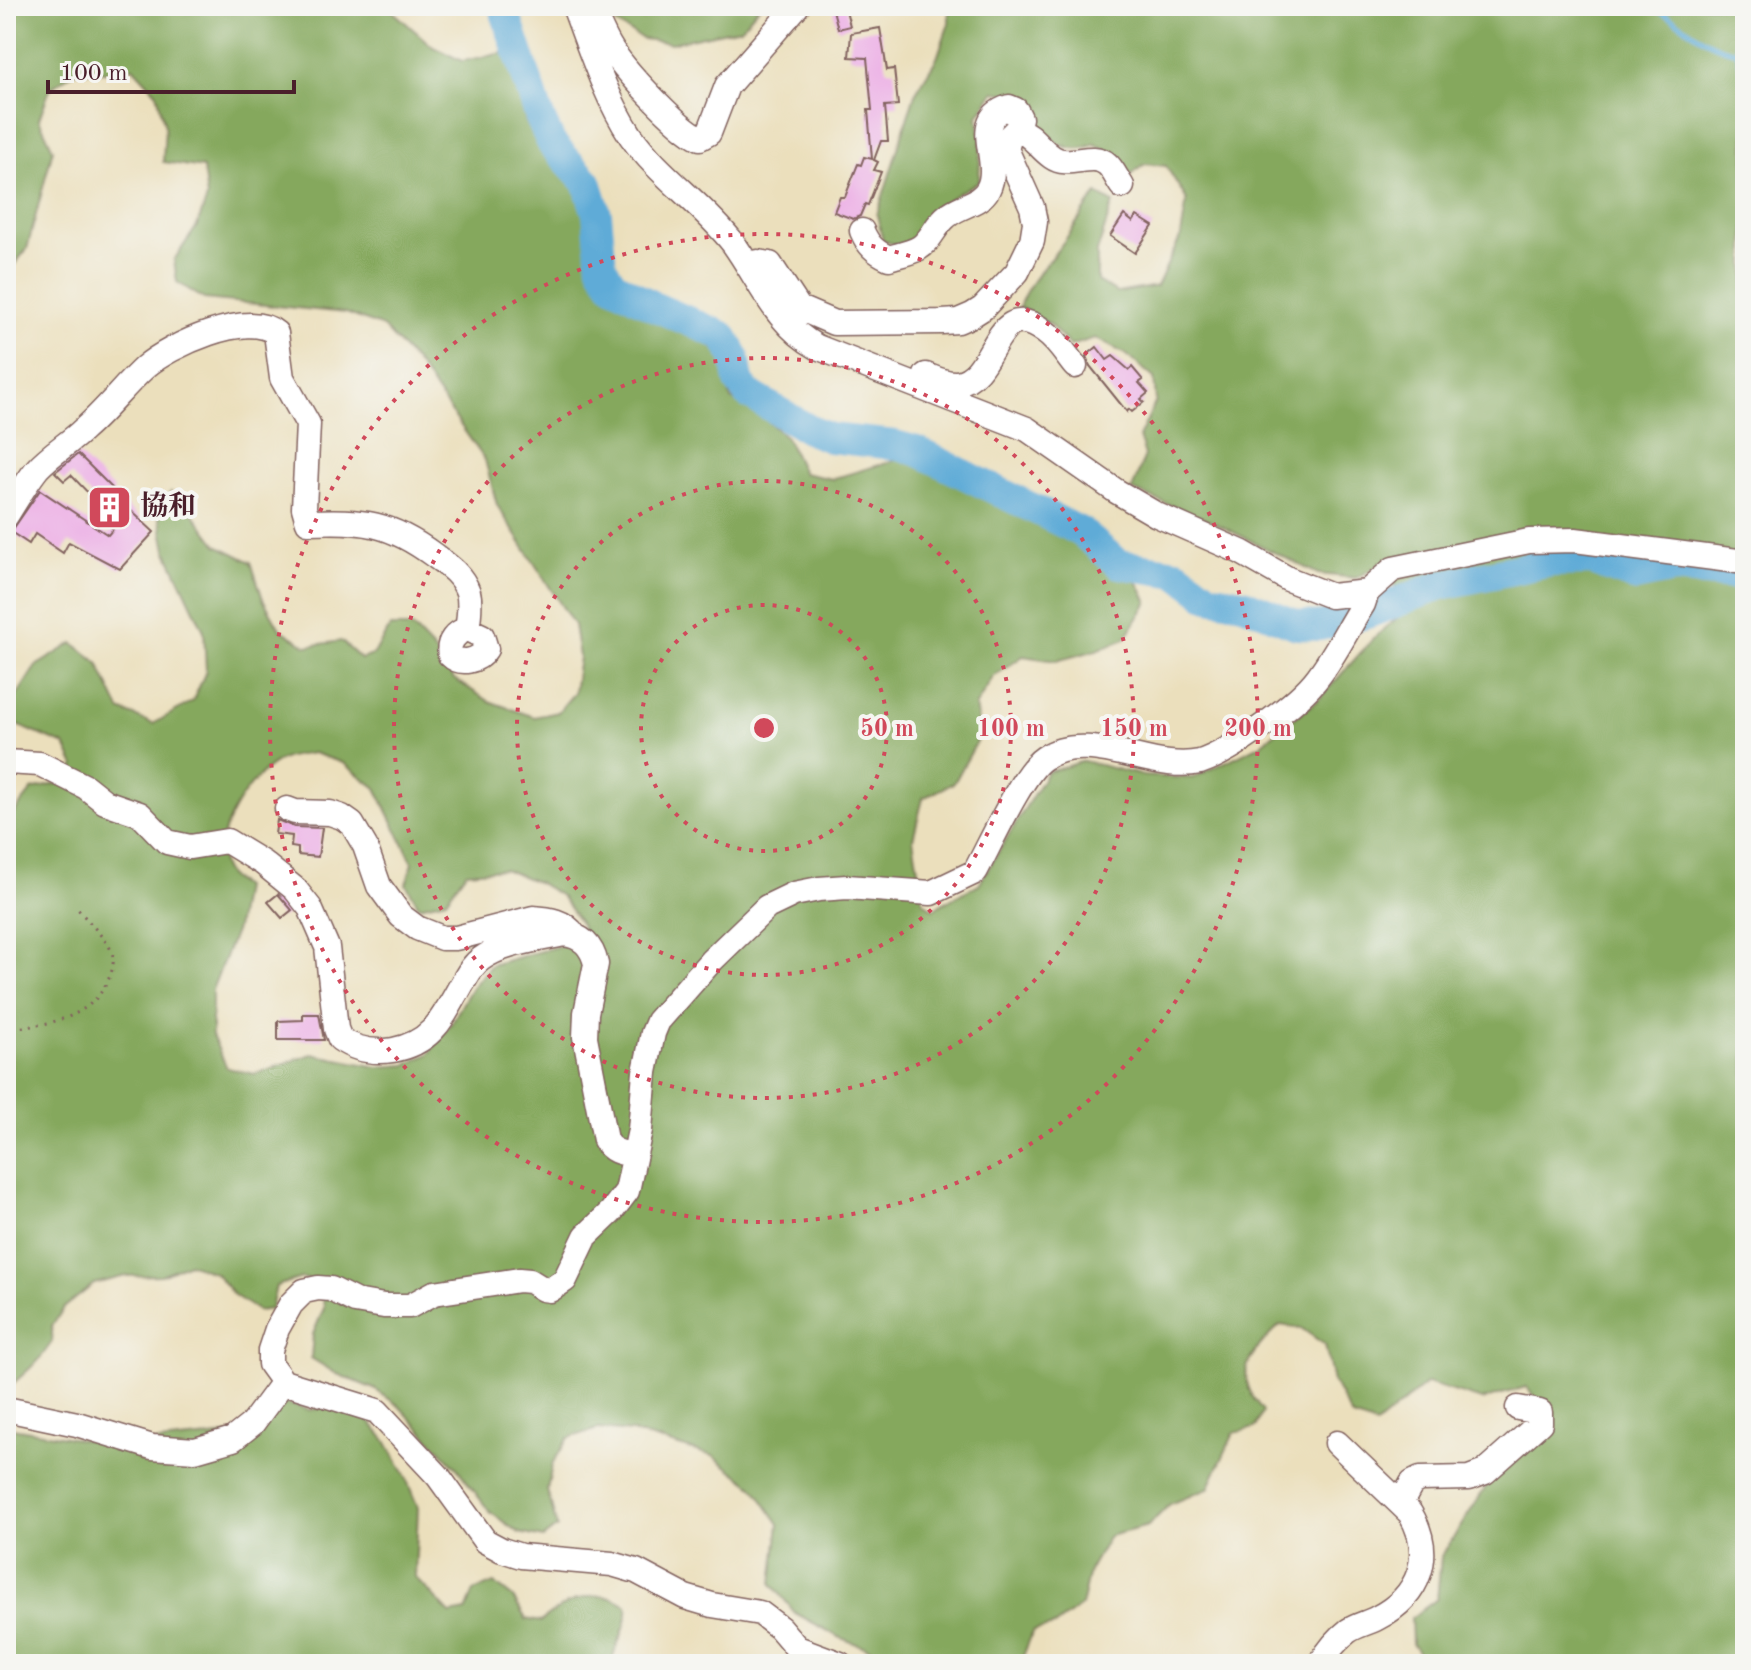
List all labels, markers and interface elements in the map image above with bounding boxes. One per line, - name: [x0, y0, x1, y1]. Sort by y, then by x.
- scale bar: [48, 44, 294, 94]
- text: 100 m: [60, 62, 128, 86]
- building icon: 協和: [85, 484, 133, 532]
- place label: 協和: [140, 491, 196, 522]
- centre of rings: [750, 714, 778, 742]
- text: 50 m: [860, 717, 914, 742]
- text: 150 m: [1100, 717, 1168, 742]
- text: 100 m: [977, 718, 1045, 742]
- text: 200 m: [1224, 718, 1292, 742]

